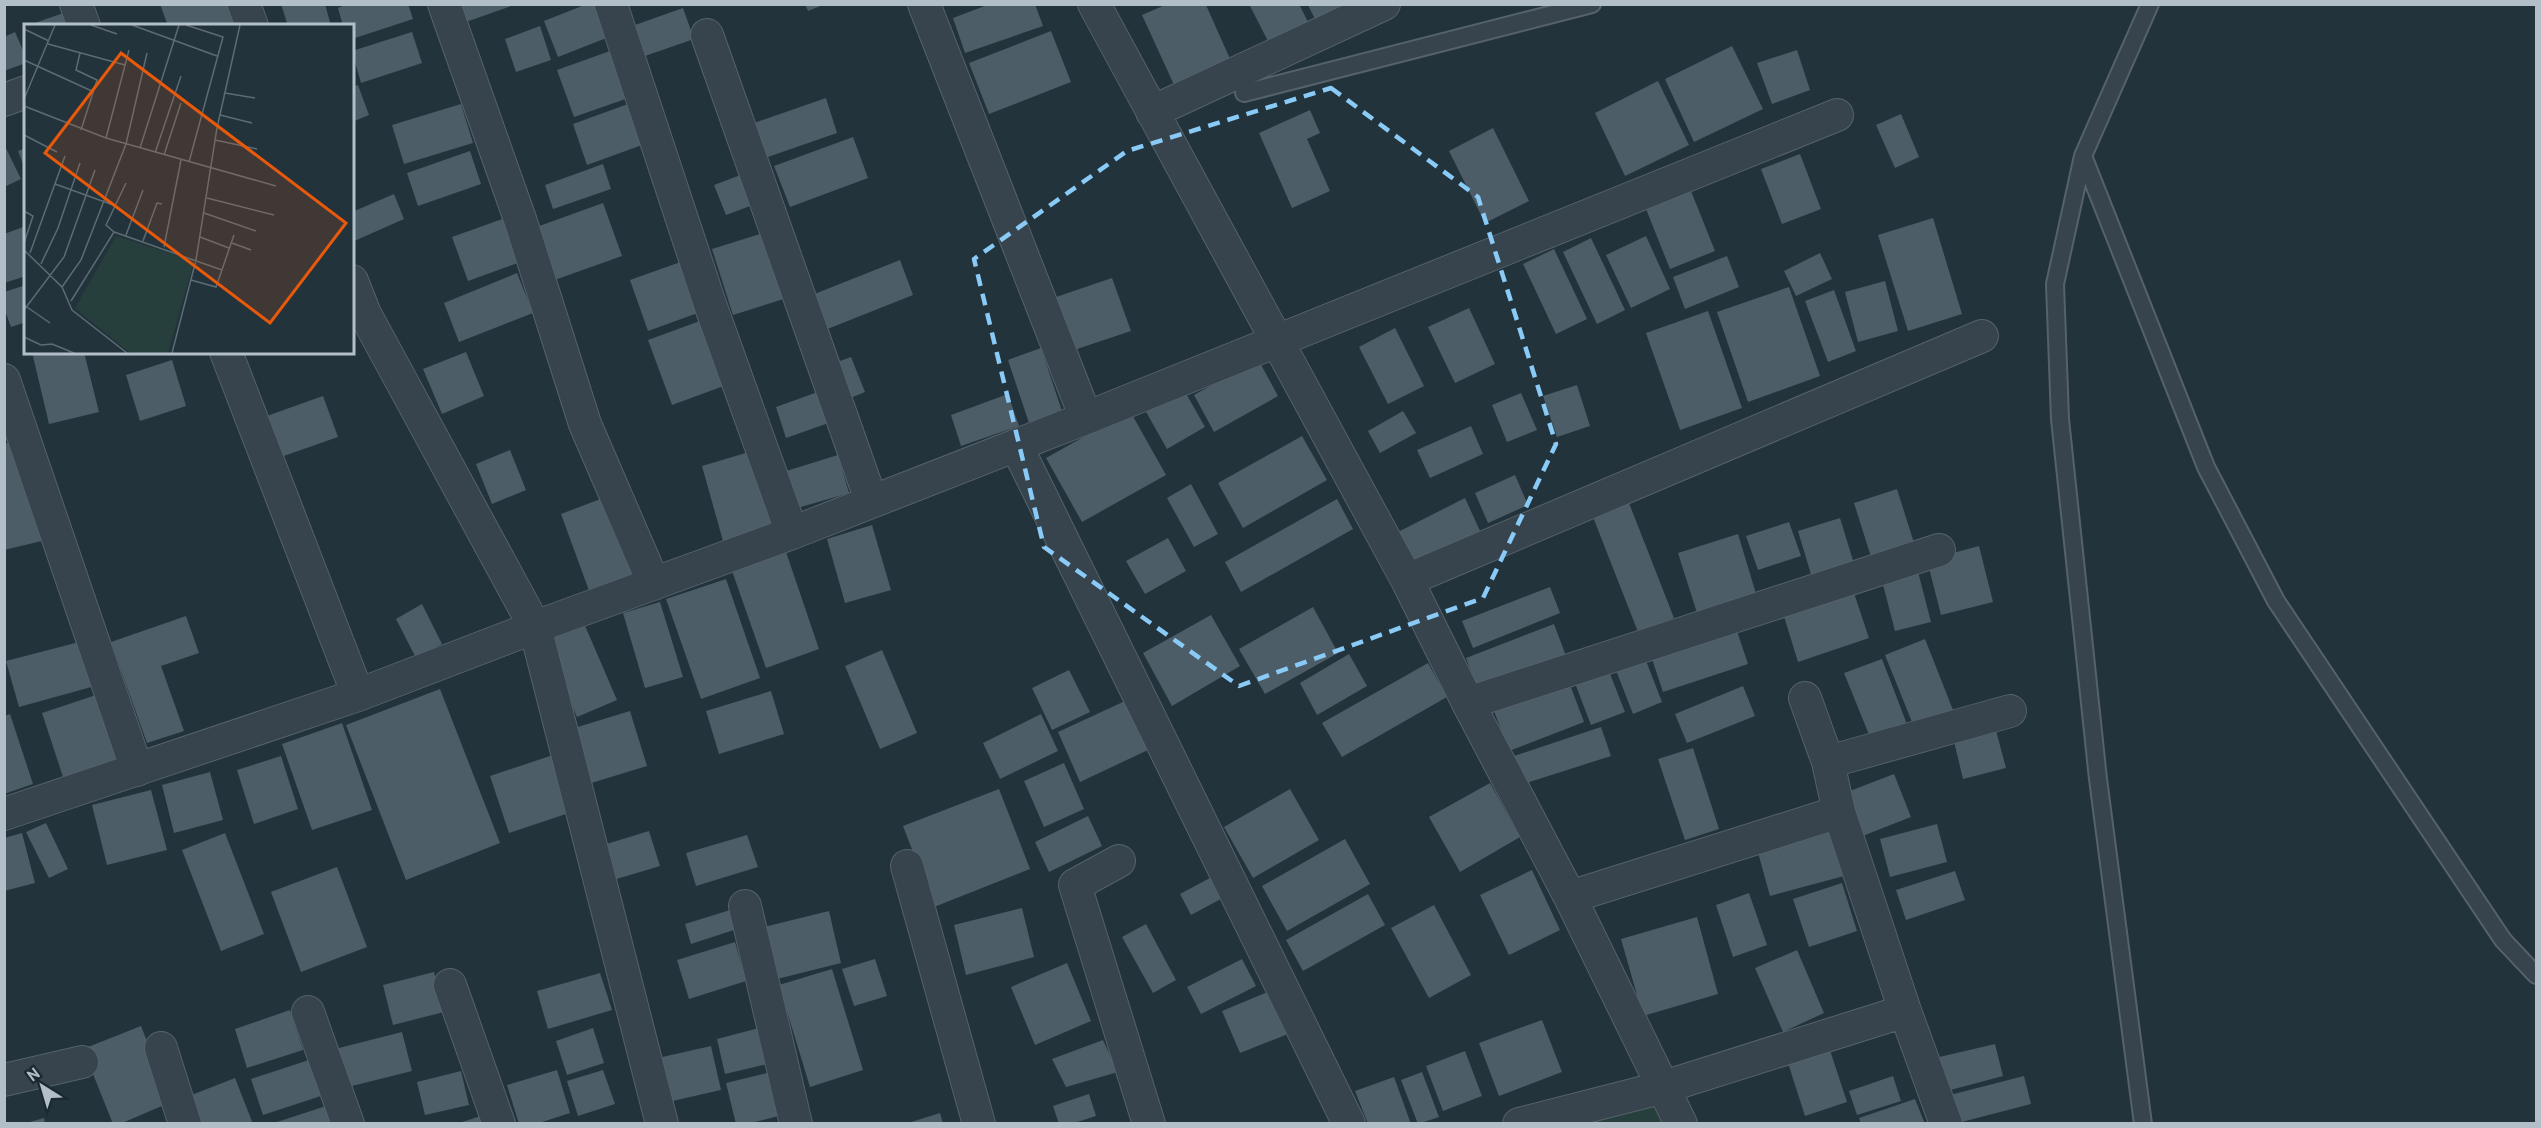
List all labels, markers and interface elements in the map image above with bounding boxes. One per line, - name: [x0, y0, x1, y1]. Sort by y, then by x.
- inset map: [24, 24, 354, 354]
- north arrow: [12, 1056, 72, 1116]
- text: N: [23, 1063, 43, 1085]

